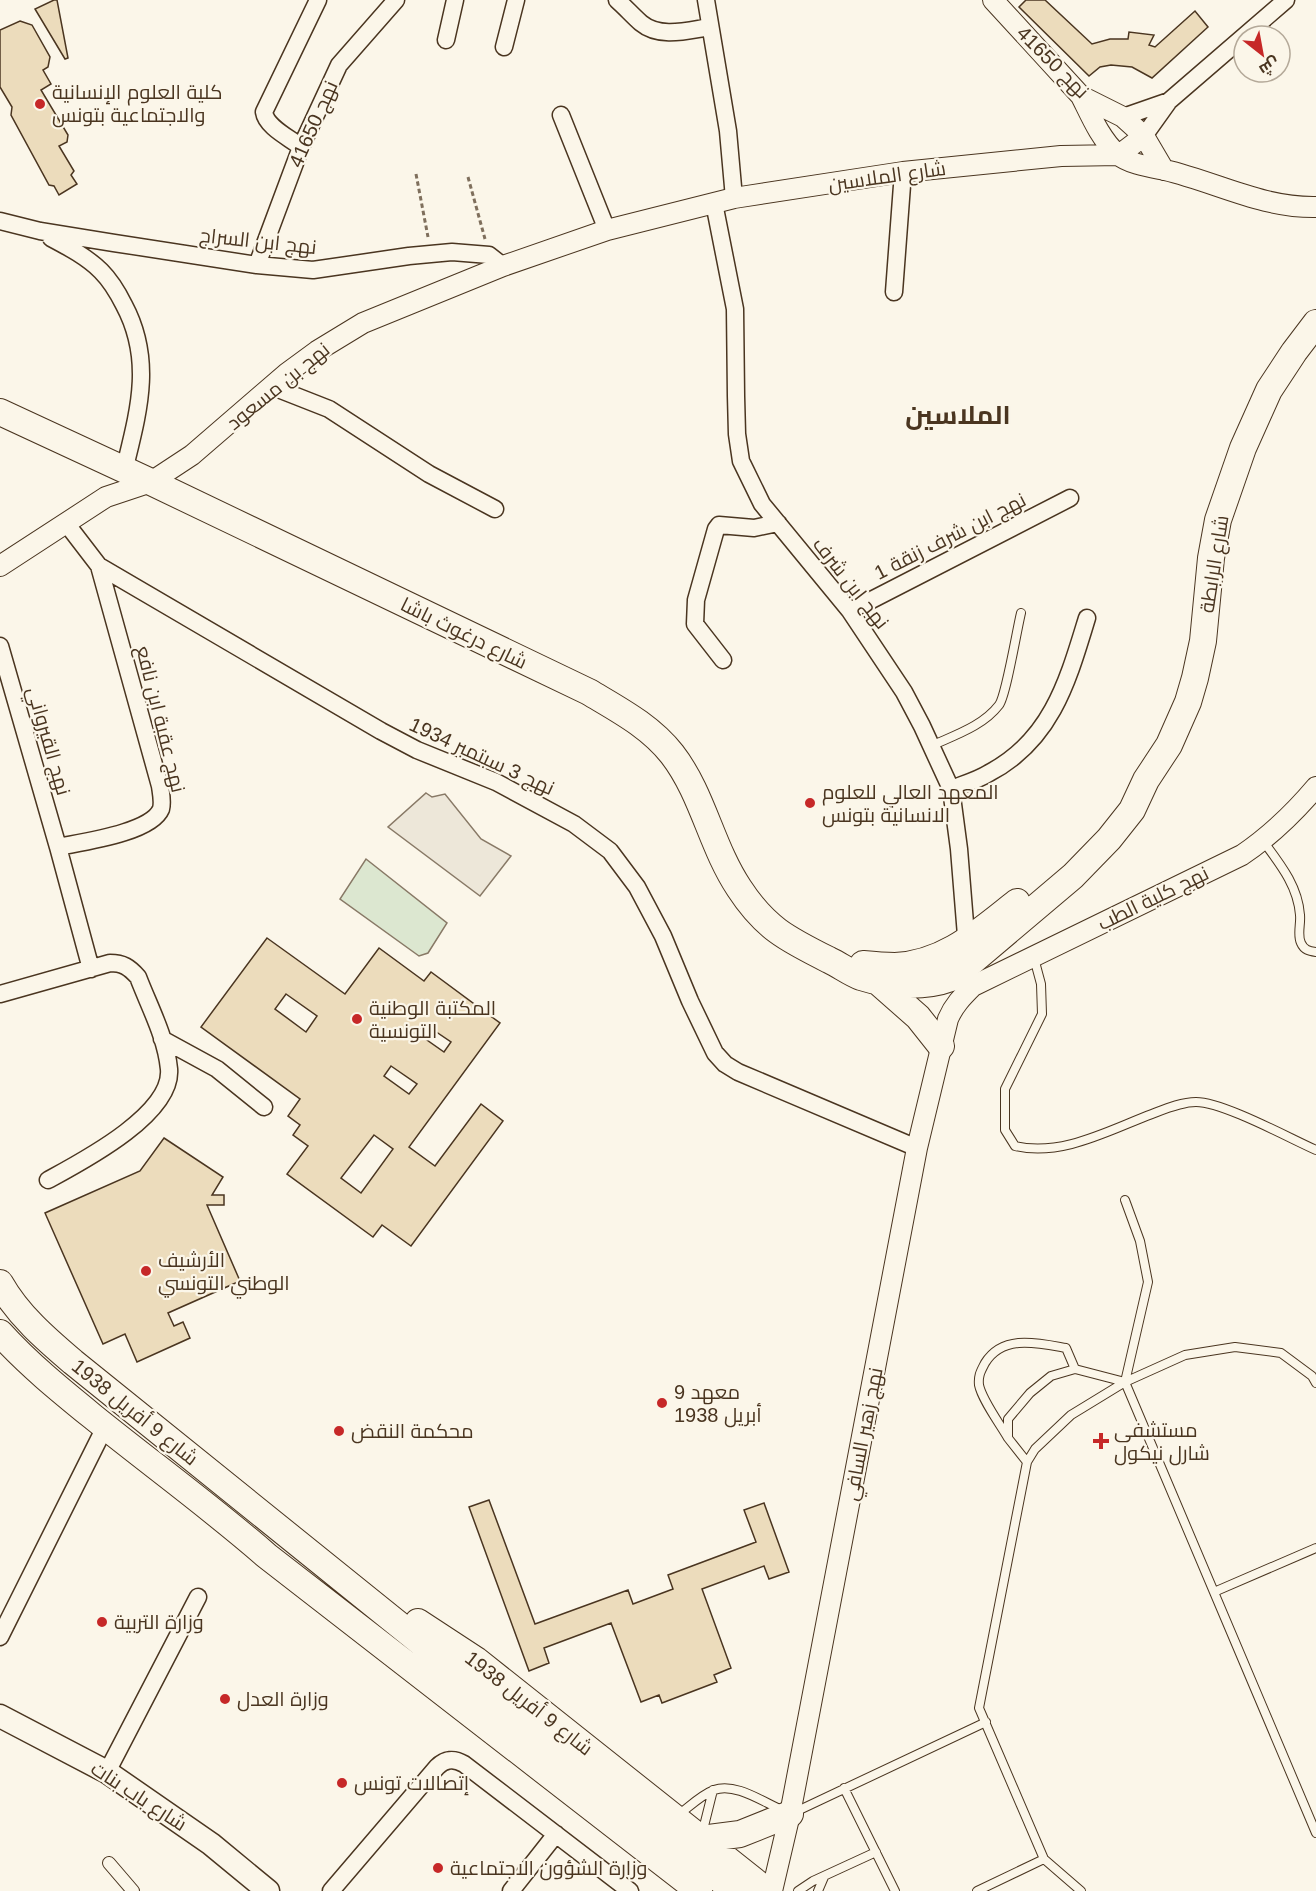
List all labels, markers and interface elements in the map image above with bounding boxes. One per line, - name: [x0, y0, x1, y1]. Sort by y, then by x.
- street label: نهج 41650: [1010, 22, 1093, 105]
- north arrow: [1232, 24, 1292, 84]
- text: ش: [1256, 53, 1283, 79]
- street label: نهج 41650: [284, 77, 345, 172]
- place label: كلية العلوم الإنسانية والاجتماعية بتونس: [52, 81, 223, 128]
- marker: كلية العلوم الإنسانية والاجتماعية بتونس: [33, 97, 47, 111]
- street label: شارع الملاسين: [827, 157, 948, 198]
- street label: نهج ابن السراج: [198, 224, 318, 261]
- street label: نهج بن مسعود: [222, 338, 336, 436]
- district label: الملاسين: [905, 400, 1011, 431]
- street label: نهج ابن شرف زنقة 1: [871, 488, 1031, 586]
- street label: شارع الرابطة: [1195, 514, 1236, 615]
- street label: نهج ابن شرف: [806, 533, 893, 635]
- street label: شارع درغوث باشا: [396, 593, 531, 676]
- street label: نهج عقبة ابن نافع: [129, 643, 190, 795]
- street label: نهج القيرواني: [18, 684, 75, 799]
- street label: نهج 3 سبتمبر 1934: [405, 713, 558, 802]
- place label: المعهد العالي للعلوم الانسانية بتونس: [822, 781, 999, 828]
- marker: المعهد العالي للعلوم الانسانية بتونس: [803, 796, 817, 810]
- street label: نهج كلية الطب: [1094, 862, 1213, 937]
- place label: المكتبة الوطنية التونسية: [369, 997, 496, 1043]
- marker: المكتبة الوطنية التونسية: [350, 1012, 364, 1026]
- place label: الأرشيف الوطني التونسي: [158, 1249, 290, 1299]
- marker: الأرشيف الوطني التونسي: [139, 1264, 153, 1278]
- street label: شارع 9 أفريل 1938: [66, 1354, 203, 1472]
- street label: نهج زهير السافي: [839, 1366, 892, 1503]
- place label: معهد 9 أبريل 1938: [674, 1381, 762, 1428]
- marker: معهد 9 أبريل 1938: [655, 1396, 669, 1410]
- place label: مستشفى شارل نيكول: [1114, 1419, 1210, 1466]
- place label: محكمة النقض: [351, 1420, 474, 1444]
- marker: محكمة النقض: [332, 1424, 346, 1438]
- marker: مستشفى شارل نيكول: [1092, 1432, 1110, 1450]
- place label: وزارة التربية: [114, 1611, 204, 1634]
- marker: وزارة التربية: [95, 1615, 109, 1629]
- street label: شارع 9 أفريل 1938: [459, 1646, 598, 1762]
- place label: وزارة العدل: [237, 1688, 329, 1712]
- marker: وزارة العدل: [218, 1692, 232, 1706]
- street label: شارع باب بنات: [85, 1757, 191, 1838]
- place label: إتصالات تونس: [354, 1772, 469, 1796]
- marker: إتصالات تونس: [335, 1776, 349, 1790]
- place label: وزارة الشؤون الاجتماعية: [450, 1857, 647, 1881]
- marker: وزارة الشؤون الاجتماعية: [431, 1861, 445, 1875]

